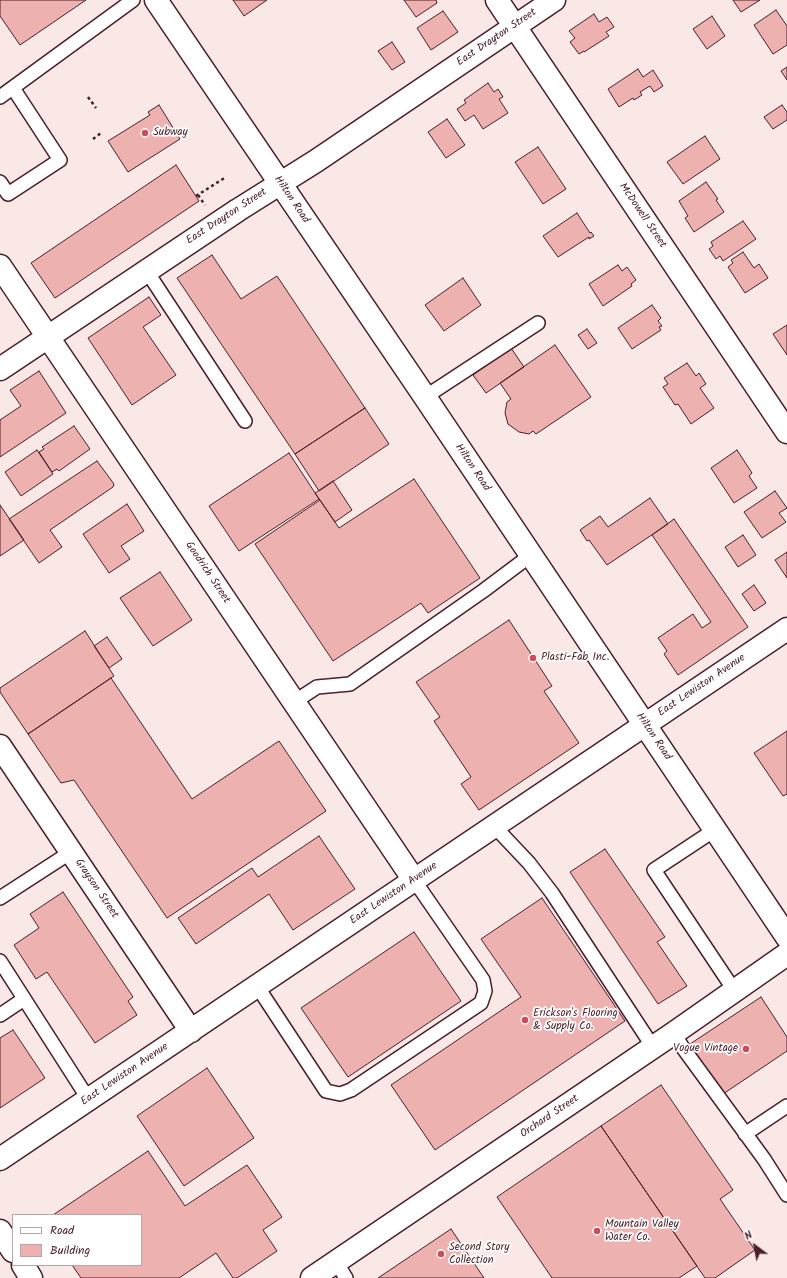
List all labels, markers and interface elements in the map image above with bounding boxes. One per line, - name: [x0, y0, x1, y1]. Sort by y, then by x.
- street label: East Drayton Street: [455, 6, 539, 70]
- place label: Subway: [153, 126, 188, 140]
- marker: Subway: [140, 128, 150, 138]
- street label: Hilton Road: [270, 174, 312, 226]
- street label: McDowell Street: [615, 181, 669, 251]
- street label: East Drayton Street: [184, 186, 270, 248]
- street label: Hilton Road: [451, 442, 493, 494]
- street label: Goodrich Street: [182, 540, 232, 606]
- place label: Plasti-Fab Inc.: [541, 651, 609, 665]
- street label: East Lewiston Avenue: [656, 652, 748, 720]
- marker: Plasti-Fab Inc.: [528, 653, 538, 663]
- street label: Hilton Road: [632, 711, 674, 763]
- street label: Grayson Street: [71, 857, 121, 921]
- street label: East Lewiston Avenue: [348, 860, 440, 928]
- place label: Erickson's Flooring & Supply Co.: [533, 1007, 618, 1033]
- marker: Erickson's Flooring & Supply Co.: [520, 1015, 530, 1025]
- street label: East Lewiston Avenue: [79, 1041, 171, 1109]
- place label: Vogue Vintage: [673, 1042, 738, 1056]
- marker: Vogue Vintage: [741, 1044, 751, 1054]
- street label: Orchard Street: [518, 1093, 582, 1141]
- legend: [12, 1214, 142, 1266]
- place label: Mountain Valley Water Co.: [605, 1218, 679, 1244]
- text: Road: [50, 1221, 74, 1240]
- marker: Mountain Valley Water Co.: [592, 1226, 602, 1236]
- north arrow: [735, 1226, 775, 1266]
- text: N: [741, 1226, 756, 1245]
- text: Building: [50, 1241, 90, 1260]
- place label: Second Story Collection: [449, 1241, 509, 1267]
- marker: Second Story Collection: [436, 1249, 446, 1259]

